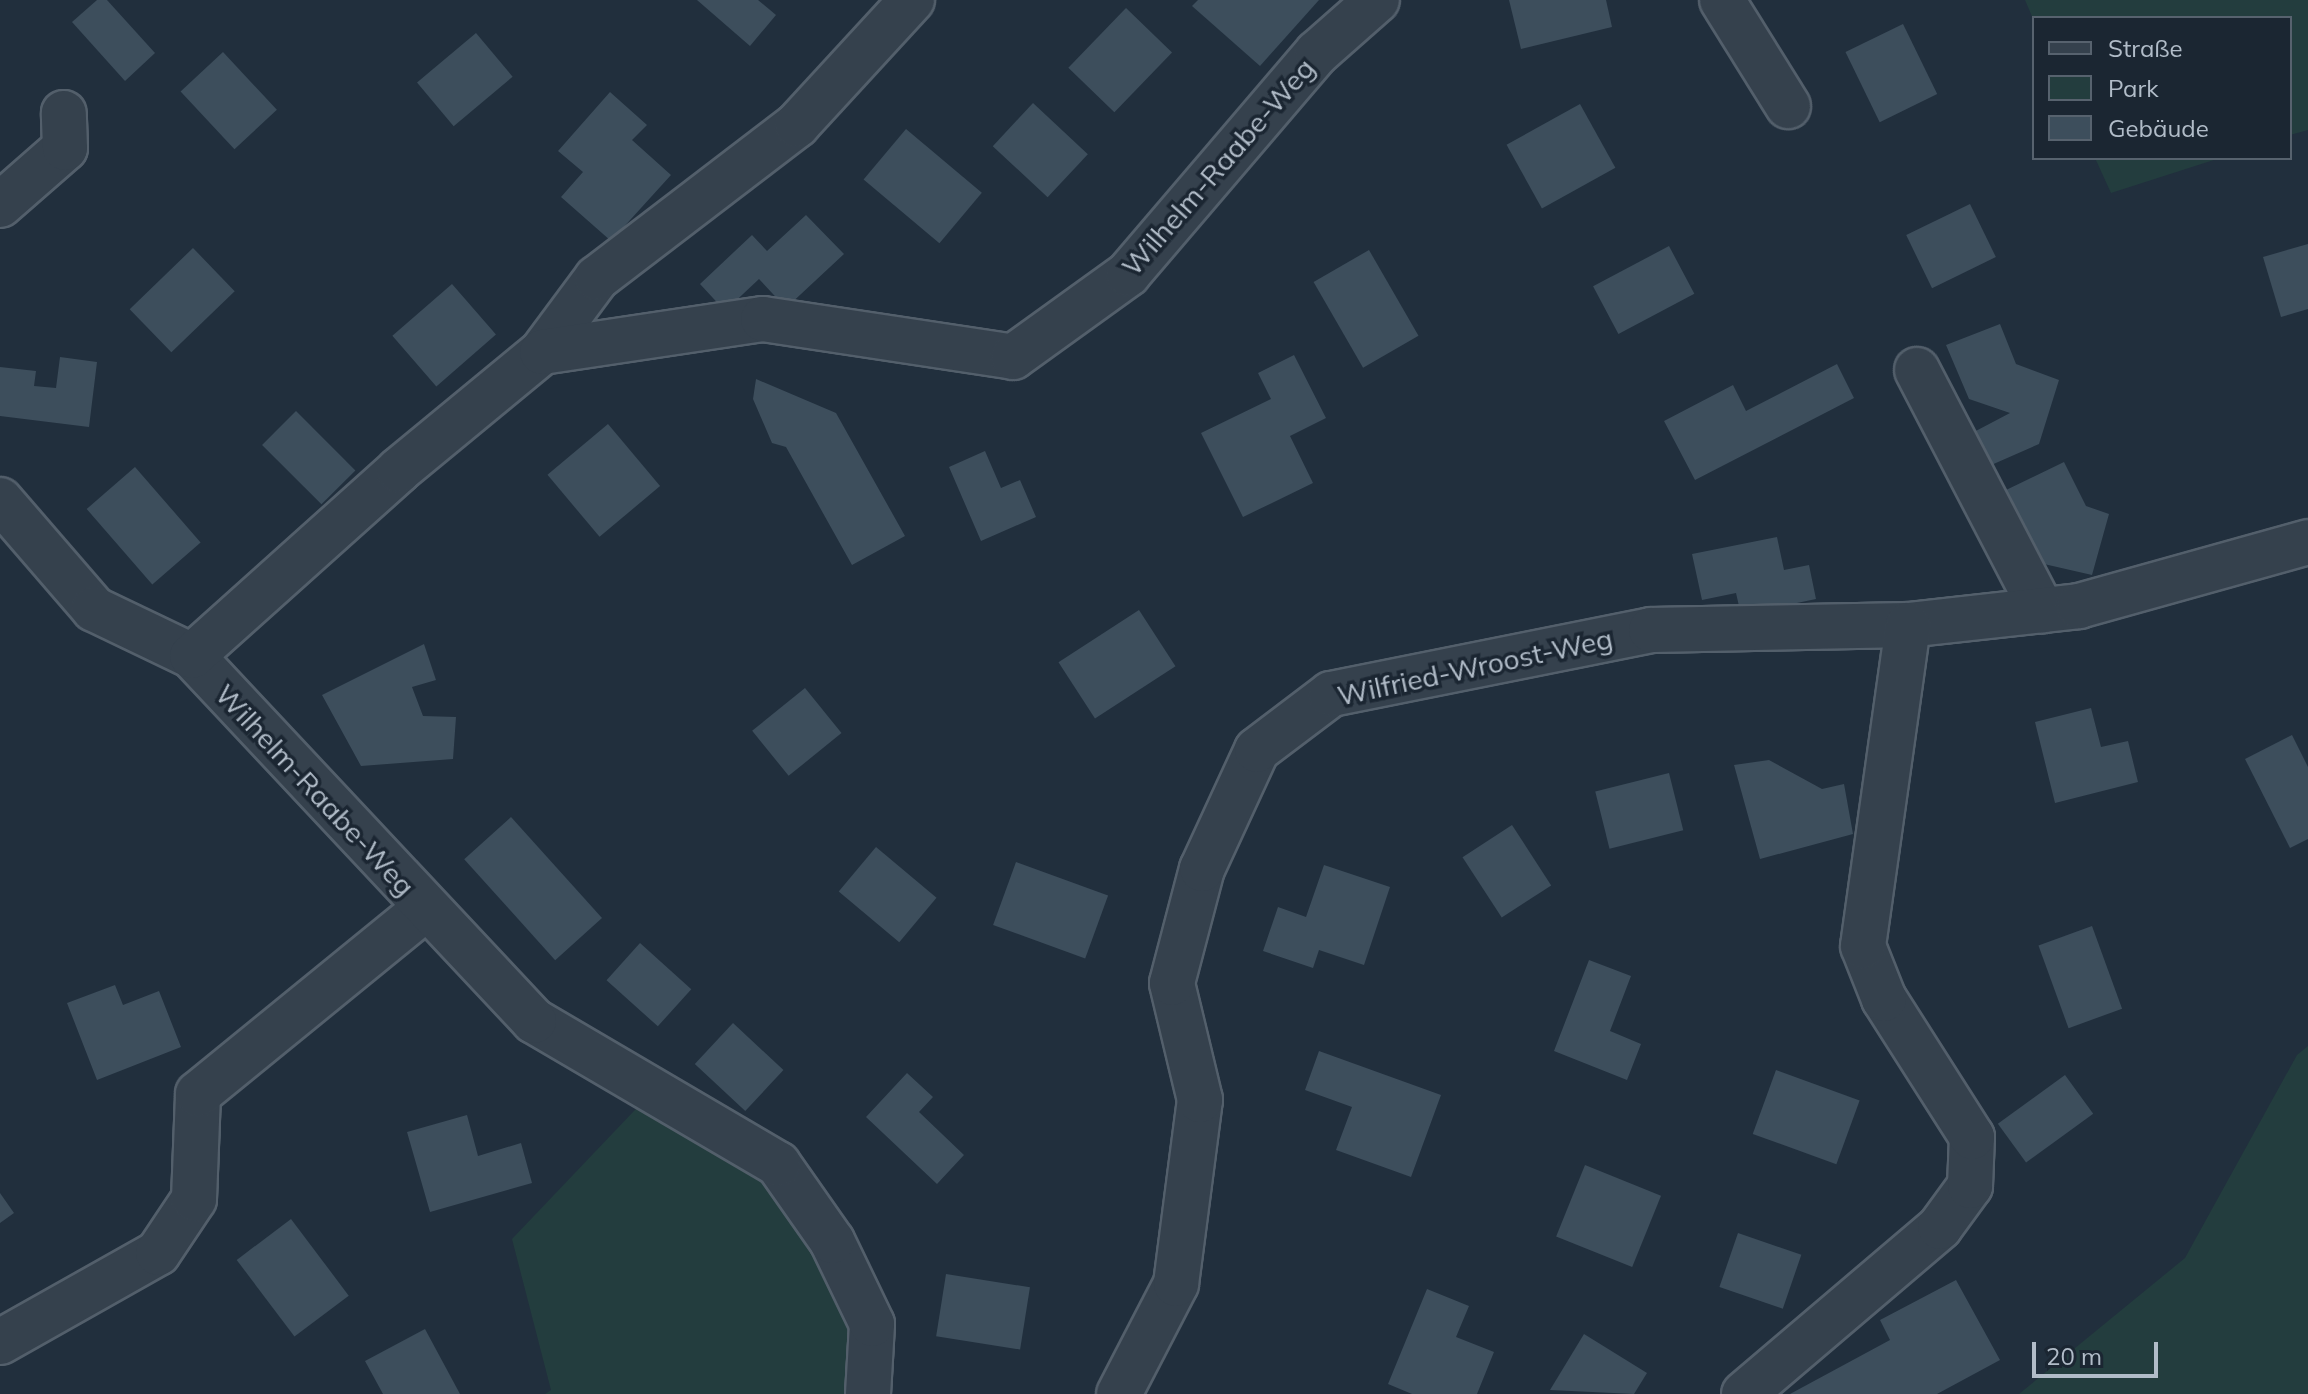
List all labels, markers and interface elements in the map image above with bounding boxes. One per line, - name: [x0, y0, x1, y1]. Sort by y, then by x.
- legend: [2032, 16, 2292, 160]
- text: Straße: [2108, 33, 2183, 63]
- street label: Wilhelm-Raabe-Weg: [1114, 51, 1322, 283]
- text: Park: [2108, 73, 2159, 103]
- text: Gebäude: [2108, 113, 2209, 143]
- street label: Wilfried-Wroost-Weg: [1334, 621, 1616, 713]
- street label: Wilhelm-Raabe-Weg: [208, 677, 422, 903]
- scale bar: [2036, 1326, 2162, 1376]
- text: 20 m: [2046, 1341, 2102, 1371]

